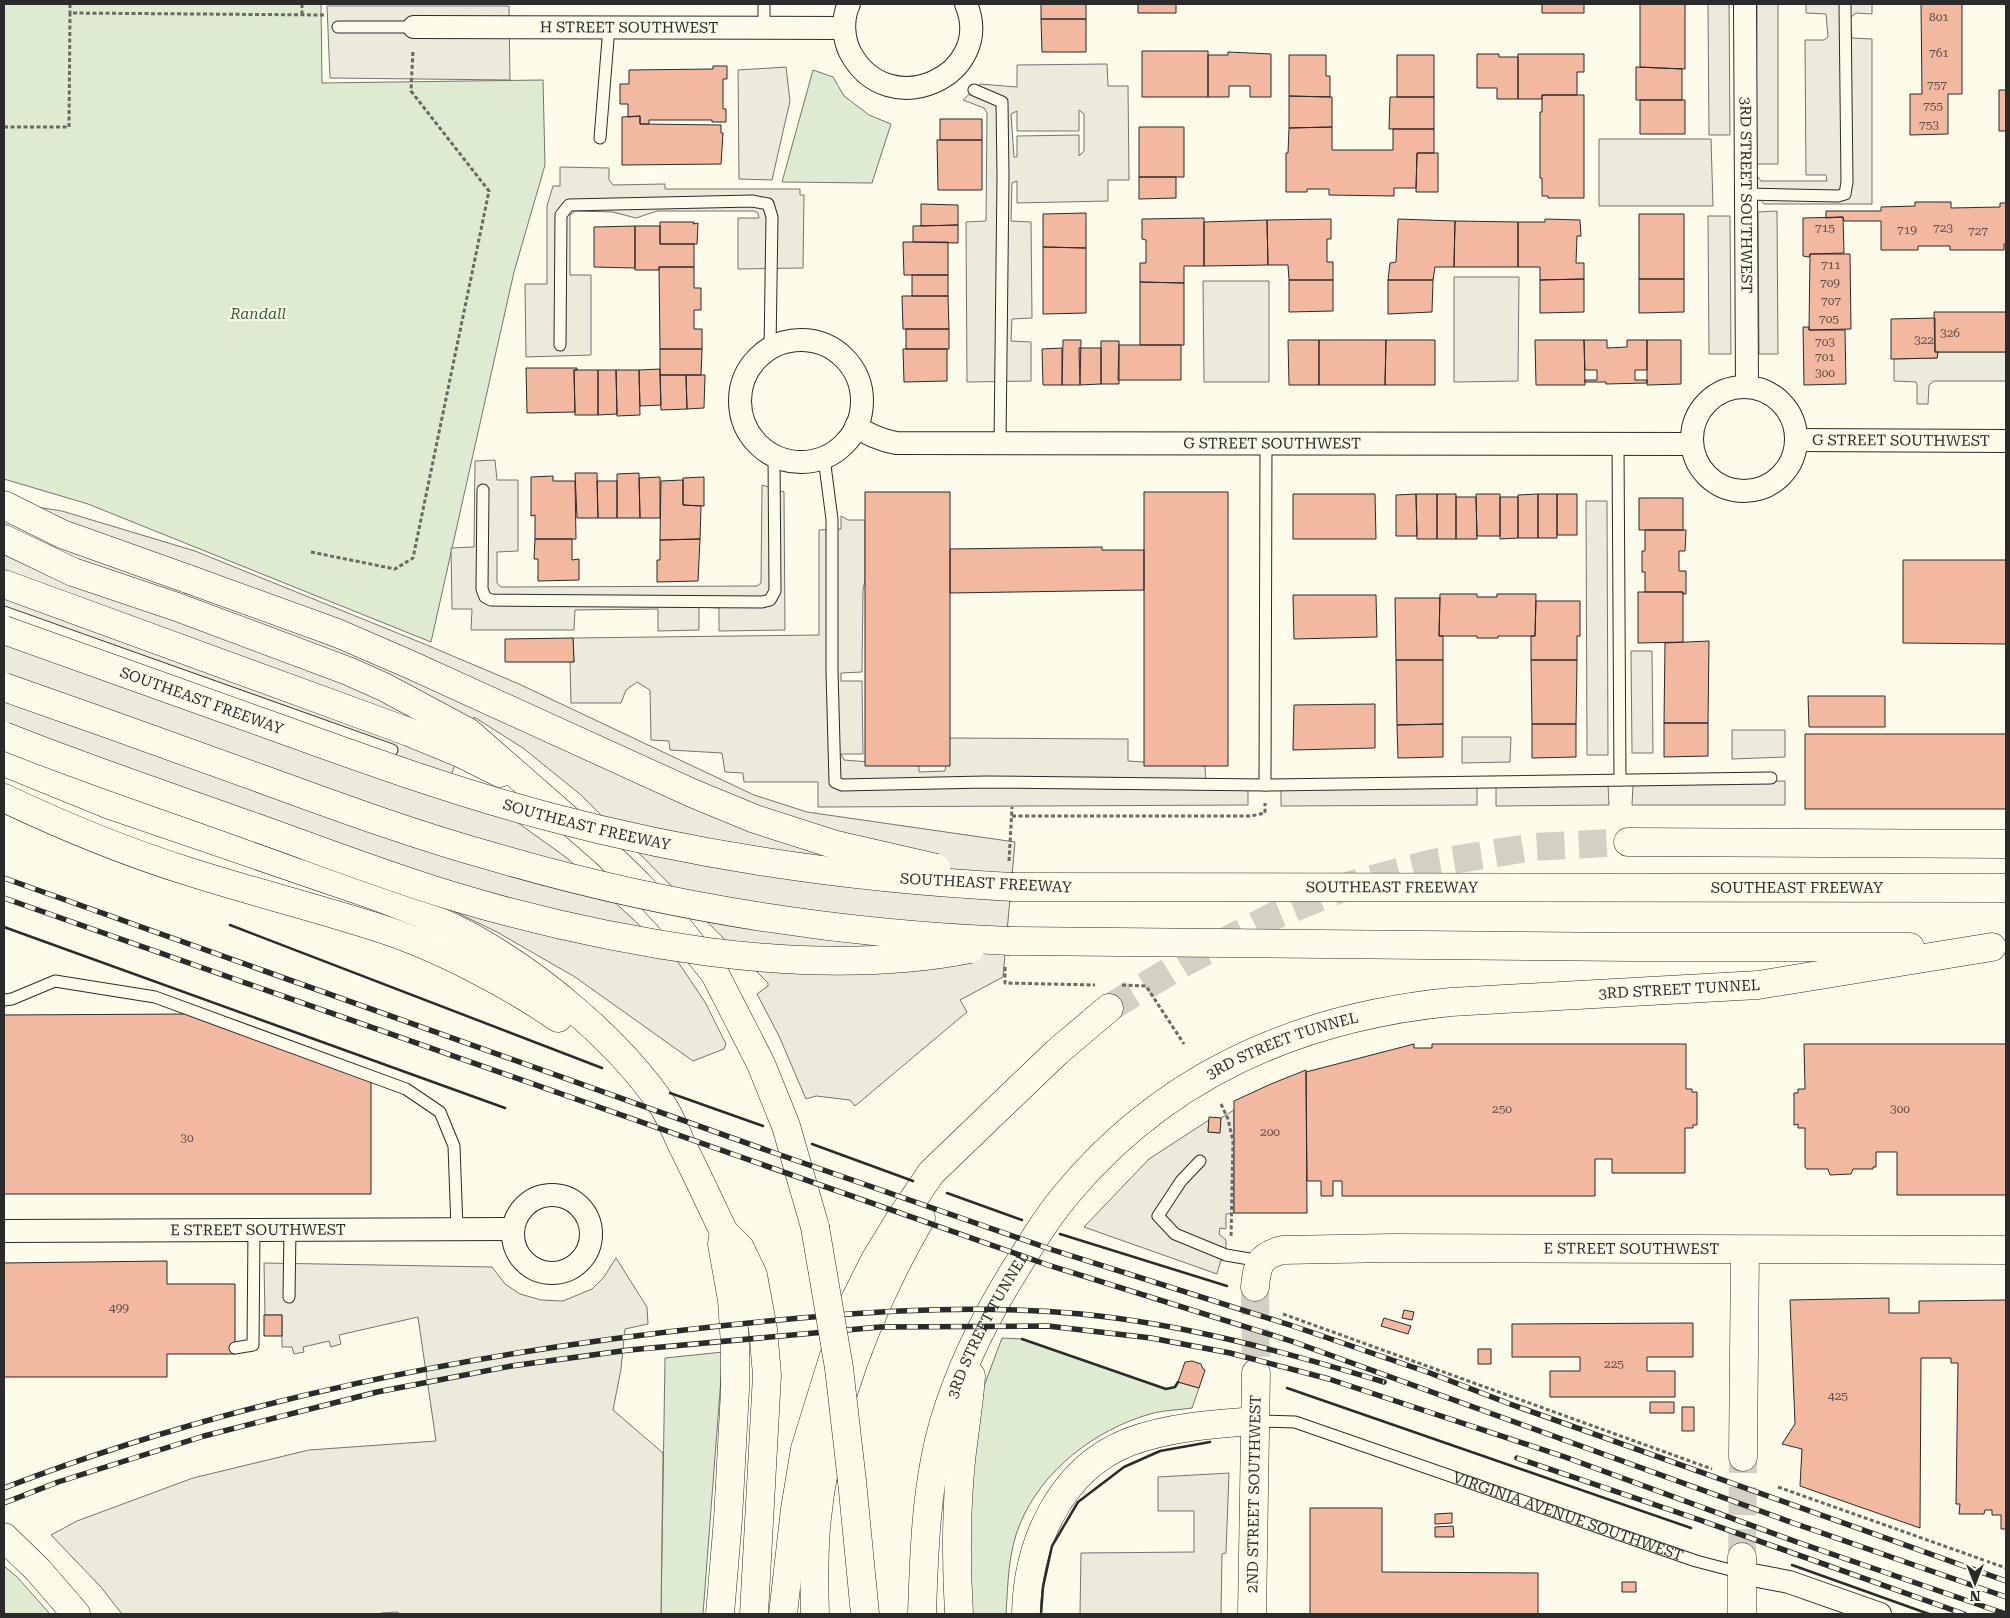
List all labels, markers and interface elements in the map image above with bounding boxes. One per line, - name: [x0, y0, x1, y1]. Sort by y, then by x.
- house number: 801: [1929, 10, 1949, 24]
- street label: H STREET SOUTHWEST: [540, 18, 718, 37]
- house number: 761: [1929, 46, 1949, 60]
- house number: 757: [1927, 78, 1947, 92]
- street label: 3RD STREET SOUTHWEST: [1736, 97, 1756, 293]
- house number: 755: [1923, 99, 1943, 113]
- house number: 753: [1919, 118, 1939, 132]
- house number: 715: [1815, 221, 1835, 235]
- house number: 723: [1933, 221, 1953, 235]
- house number: 719: [1897, 223, 1917, 237]
- house number: 727: [1968, 224, 1988, 238]
- house number: 711: [1821, 258, 1841, 272]
- house number: 709: [1820, 276, 1840, 290]
- house number: 707: [1821, 294, 1841, 308]
- park label: Randall: [229, 305, 286, 323]
- house number: 705: [1819, 312, 1839, 326]
- house number: 326: [1940, 326, 1960, 340]
- house number: 322: [1914, 333, 1934, 347]
- house number: 703: [1815, 335, 1835, 349]
- house number: 701: [1815, 350, 1835, 364]
- house number: 300: [1815, 366, 1835, 380]
- street label: G STREET SOUTHWEST: [1812, 431, 1990, 450]
- street label: G STREET SOUTHWEST: [1183, 434, 1361, 453]
- street label: SOUTHEAST FREEWAY: [118, 663, 287, 738]
- street label: SOUTHEAST FREEWAY: [501, 795, 673, 854]
- street label: SOUTHEAST FREEWAY: [900, 870, 1073, 897]
- street label: SOUTHEAST FREEWAY: [1306, 878, 1479, 896]
- street label: SOUTHEAST FREEWAY: [1711, 879, 1884, 897]
- street label: 3RD STREET TUNNEL: [1598, 976, 1761, 1003]
- street label: 3RD STREET TUNNEL: [1203, 1008, 1360, 1083]
- house number: 250: [1492, 1102, 1512, 1116]
- house number: 300: [1890, 1102, 1910, 1116]
- house number: 200: [1260, 1125, 1280, 1139]
- house number: 30: [180, 1131, 194, 1145]
- street label: E STREET SOUTHWEST: [170, 1221, 346, 1239]
- street label: E STREET SOUTHWEST: [1543, 1239, 1719, 1258]
- street label: 3RD STREET TUNNEL: [943, 1249, 1033, 1401]
- house number: 499: [109, 1301, 129, 1315]
- house number: 225: [1604, 1357, 1624, 1371]
- house number: 425: [1828, 1389, 1848, 1403]
- street label: 2ND STREET SOUTHWEST: [1243, 1395, 1265, 1593]
- street label: VIRGINIA AVENUE SOUTHWEST: [1450, 1468, 1686, 1565]
- north arrow: [1950, 1558, 2000, 1608]
- text: N: [1969, 1588, 1980, 1604]

